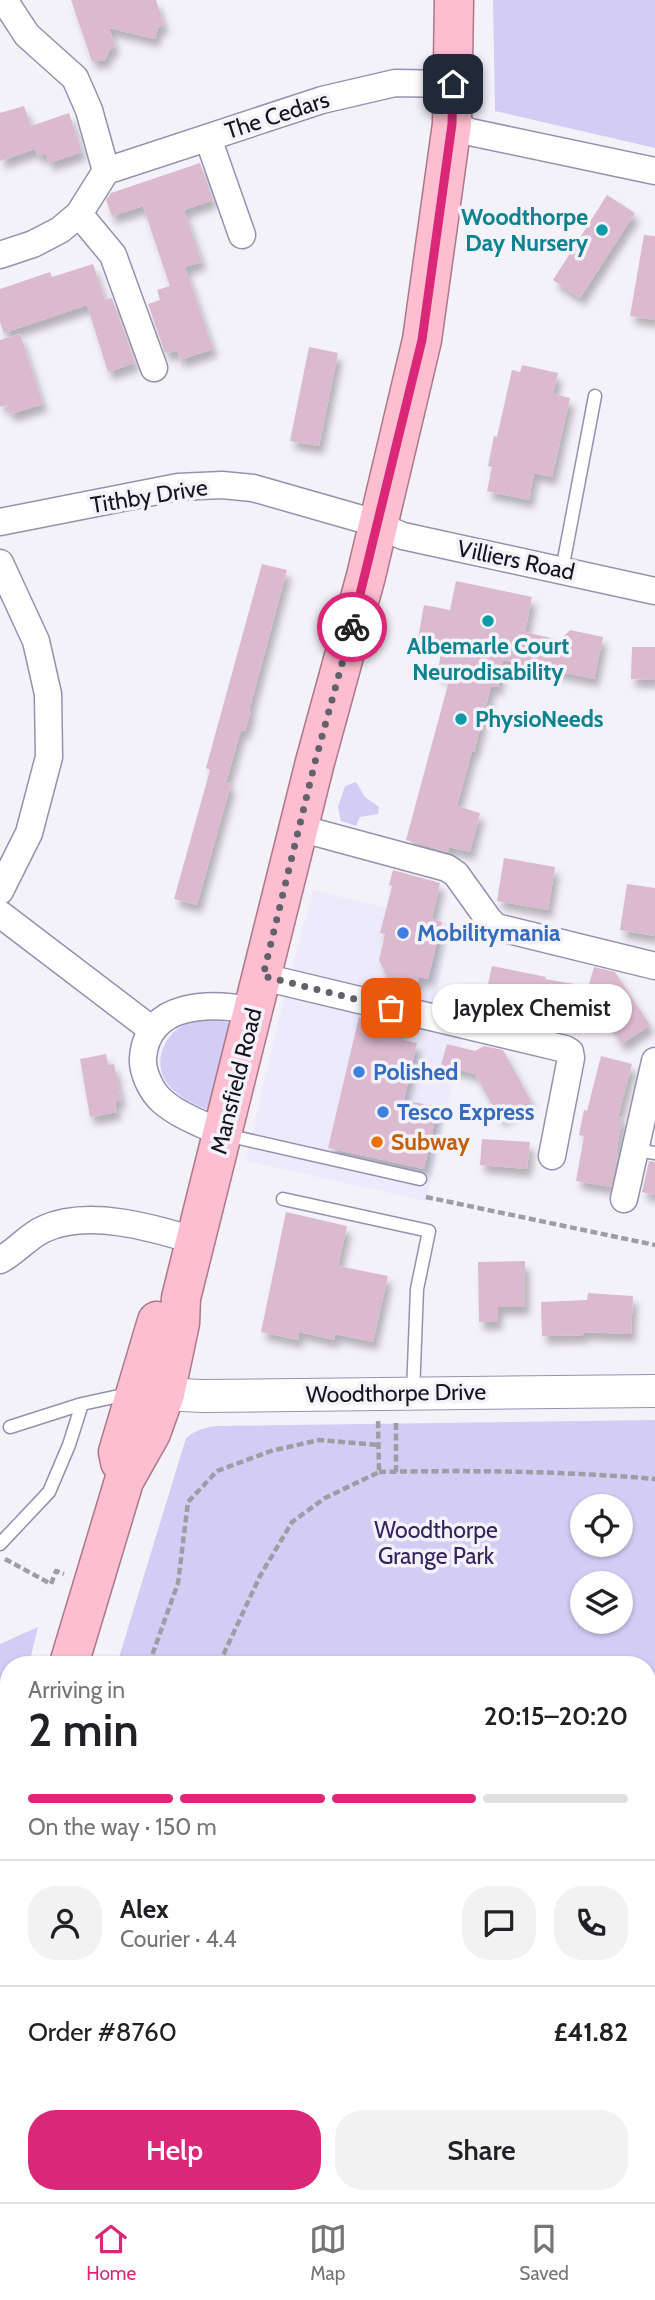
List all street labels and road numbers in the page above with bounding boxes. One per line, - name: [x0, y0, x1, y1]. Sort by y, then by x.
- street label: The Cedars: [221, 85, 333, 145]
- street label: Tithby Drive: [89, 473, 210, 519]
- street label: Villiers Road: [455, 534, 577, 586]
- street label: Mansfield Road: [204, 1005, 268, 1157]
- street label: Woodthorpe Drive: [306, 1377, 487, 1409]

